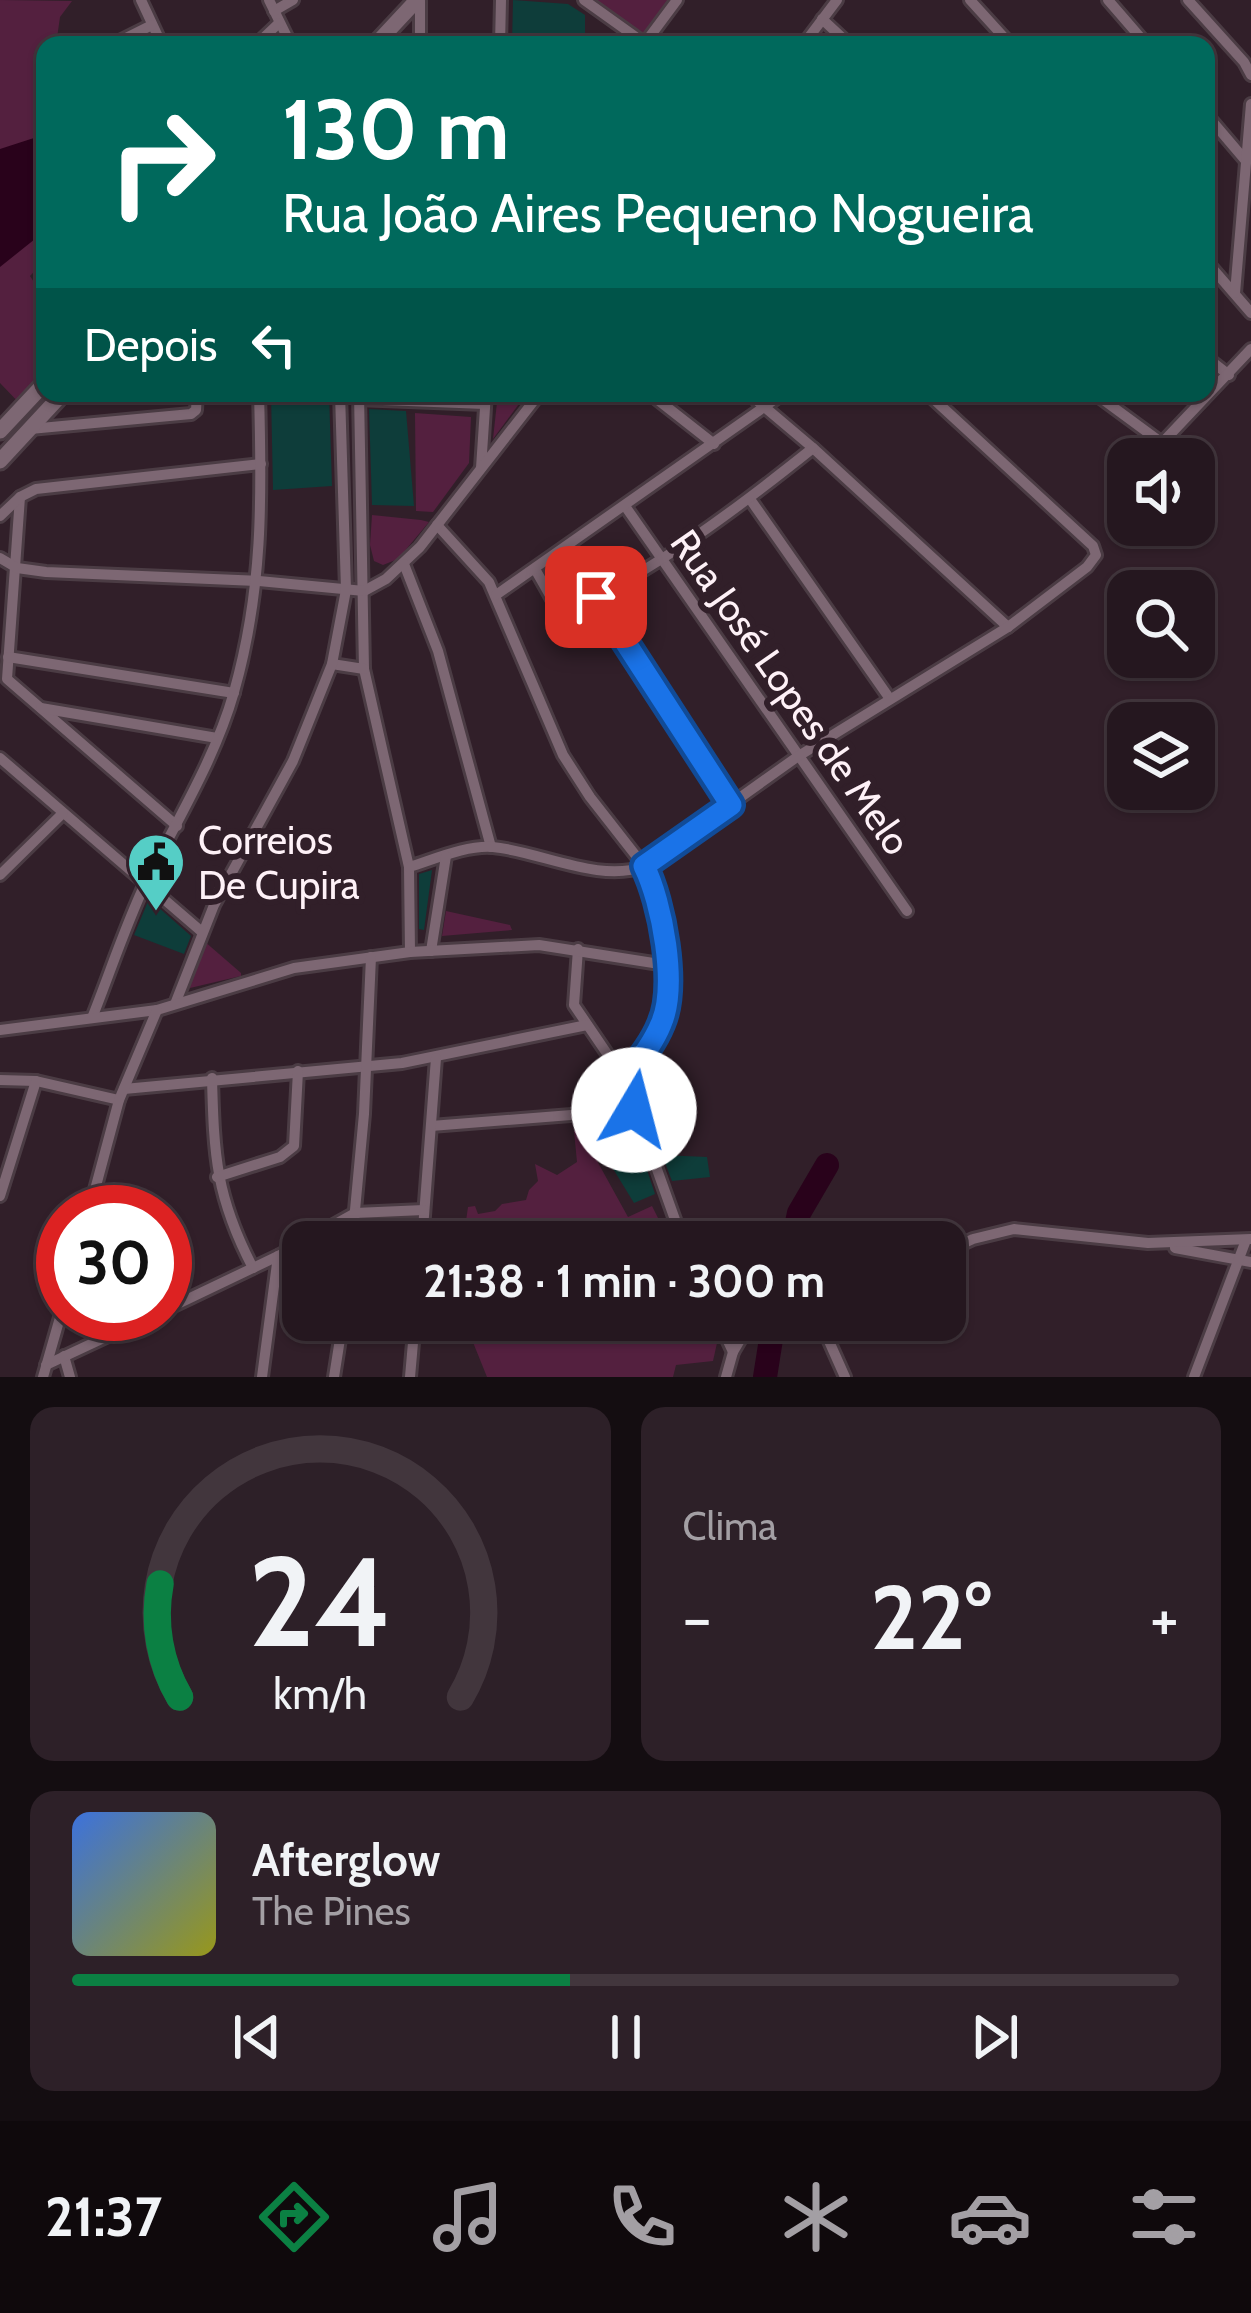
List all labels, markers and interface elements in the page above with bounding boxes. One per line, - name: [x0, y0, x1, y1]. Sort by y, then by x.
- text: 130 m: [282, 78, 509, 180]
- icon: right: [84, 84, 240, 240]
- text: Rua João Aires Pequeno Nogueira: [282, 180, 1034, 246]
- icon: left: [241, 312, 307, 378]
- text: Depois: [84, 318, 217, 372]
- map controls: [1107, 438, 1215, 810]
- button: sound: [1107, 438, 1215, 546]
- street label: Rua José Lopes de Melo: [661, 520, 921, 864]
- pin: [545, 546, 647, 648]
- icon: arrive: [563, 564, 629, 630]
- button: search: [1107, 570, 1215, 678]
- button: layers: [1107, 702, 1215, 810]
- place label: Correios De Cupira: [198, 816, 360, 909]
- public building icon: Correios De Cupira: [125, 831, 187, 913]
- position arrow: [571, 1047, 697, 1173]
- speed limit sign: 30: [36, 1185, 192, 1341]
- text: 21:38 · 1 min · 300 m: [423, 1254, 825, 1308]
- text: Clima: [683, 1502, 777, 1550]
- text: 24: [248, 1526, 392, 1677]
- text: 22°: [870, 1562, 991, 1672]
- text: −: [683, 1577, 712, 1658]
- text: +: [1150, 1577, 1179, 1658]
- text: km/h: [273, 1668, 367, 1720]
- text: Afterglow: [252, 1833, 440, 1887]
- text: The Pines: [252, 1887, 411, 1935]
- icon: previous: [224, 2004, 290, 2070]
- icon: pause: [593, 2004, 659, 2070]
- icon: next: [962, 2004, 1028, 2070]
- icon: directions: [252, 2175, 336, 2259]
- icon: music: [426, 2175, 510, 2259]
- icon: phone: [600, 2175, 684, 2259]
- icon: climate: [774, 2175, 858, 2259]
- icon: car: [948, 2175, 1032, 2259]
- icon: filters: [1122, 2175, 1206, 2259]
- text: 21:37: [45, 2184, 162, 2250]

